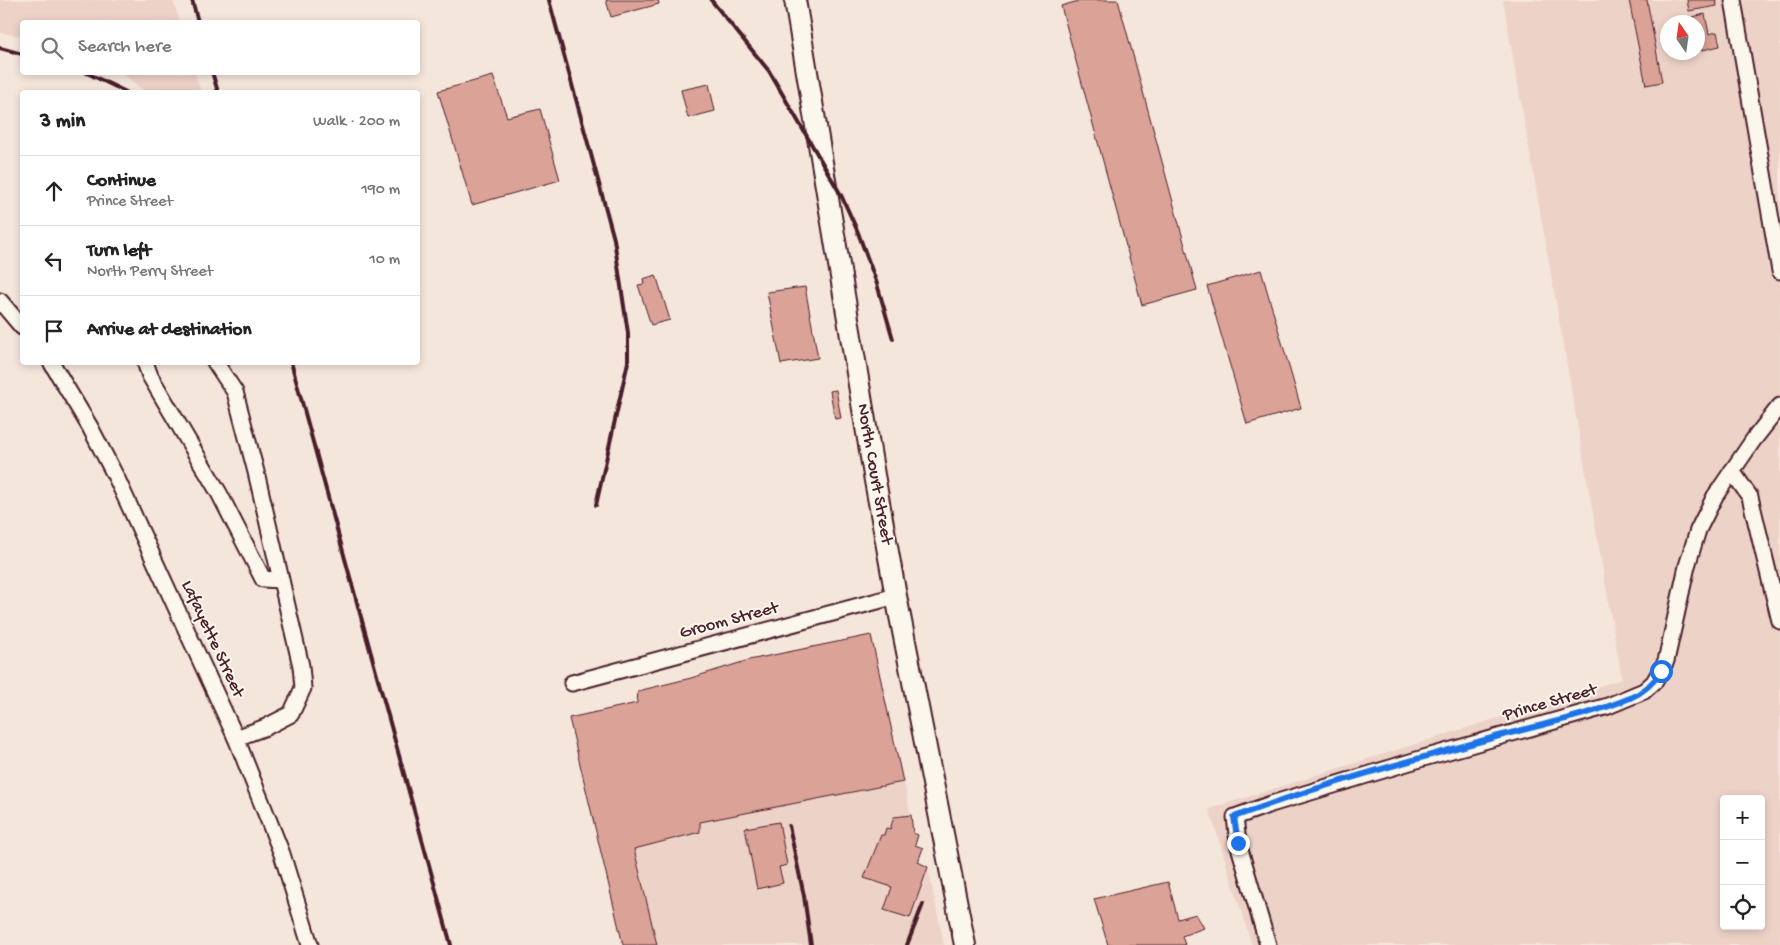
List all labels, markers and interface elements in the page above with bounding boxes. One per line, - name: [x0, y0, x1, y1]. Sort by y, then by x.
- north arrow: [1660, 15, 1705, 60]
- search box: [20, 20, 420, 75]
- icon: search: [38, 34, 66, 62]
- text: Search here: [78, 36, 172, 59]
- text: 3 min: [40, 110, 85, 135]
- text: Walk · 200 m: [313, 113, 400, 132]
- text: Continue: [87, 170, 156, 193]
- icon: ahead: [40, 177, 68, 205]
- text: 190 m: [361, 181, 400, 200]
- text: Prince Street: [87, 193, 173, 212]
- text: Turn left: [87, 240, 151, 263]
- icon: left: [40, 247, 68, 275]
- text: 10 m: [369, 251, 400, 270]
- text: North Perry Street: [87, 263, 213, 282]
- icon: arrive: [40, 317, 68, 345]
- text: Arrive at destination: [87, 319, 251, 342]
- street label: North Court Street: [851, 402, 897, 547]
- street label: Lafayette Street: [176, 577, 249, 702]
- street label: Groom Street: [677, 597, 782, 644]
- route start: [1650, 660, 1673, 683]
- street label: Prince Street: [1500, 679, 1601, 727]
- map controls: [1720, 795, 1765, 930]
- button: +: [1720, 795, 1765, 840]
- route end: [1227, 832, 1250, 855]
- button: −: [1720, 840, 1765, 885]
- button: locate: [1720, 885, 1765, 930]

